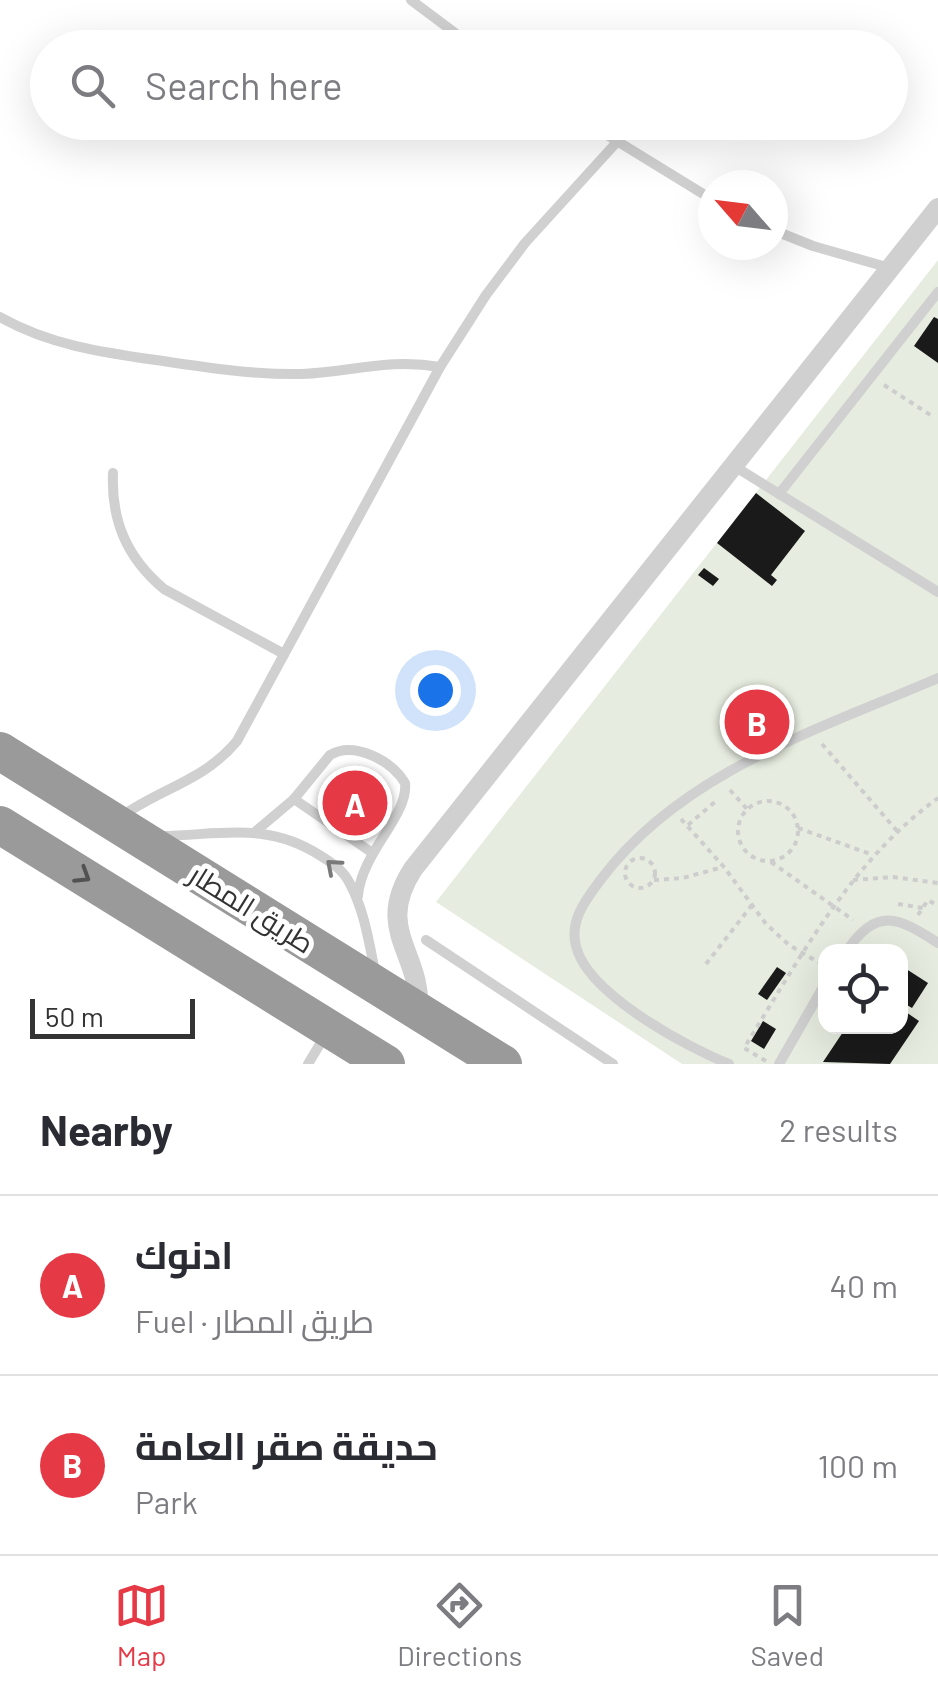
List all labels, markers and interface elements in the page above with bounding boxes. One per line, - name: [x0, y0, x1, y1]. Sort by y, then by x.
- search box: [30, 30, 908, 140]
- icon: search: [65, 58, 120, 113]
- text: Search here: [145, 62, 343, 108]
- north arrow: [698, 170, 788, 260]
- your location: [410, 665, 461, 716]
- pin: B: [724, 684, 790, 760]
- pin: A: [322, 766, 388, 840]
- street label: طريق المطار: [181, 855, 321, 960]
- one-way arrow: [327, 860, 345, 878]
- one-way arrow: [72, 864, 90, 883]
- map controls: [818, 944, 908, 1034]
- button: locate: [818, 944, 908, 1034]
- scale bar: [30, 994, 195, 1038]
- text: 50 m: [45, 999, 104, 1033]
- text: Nearby: [40, 1104, 173, 1154]
- text: 2 results: [779, 1110, 898, 1148]
- text: ادنوك: [135, 1231, 233, 1277]
- text: A: [62, 1266, 83, 1304]
- text: 40 m: [829, 1266, 898, 1304]
- text: Fuel · طريق المطار: [135, 1301, 374, 1339]
- text: حديقة صقر العامة: [135, 1422, 438, 1468]
- text: B: [63, 1446, 82, 1484]
- text: 100 m: [818, 1446, 898, 1484]
- text: Park: [135, 1482, 198, 1520]
- tab: Map: [114, 1578, 169, 1672]
- tab: Directions: [397, 1578, 522, 1672]
- tab: Saved: [750, 1578, 824, 1672]

